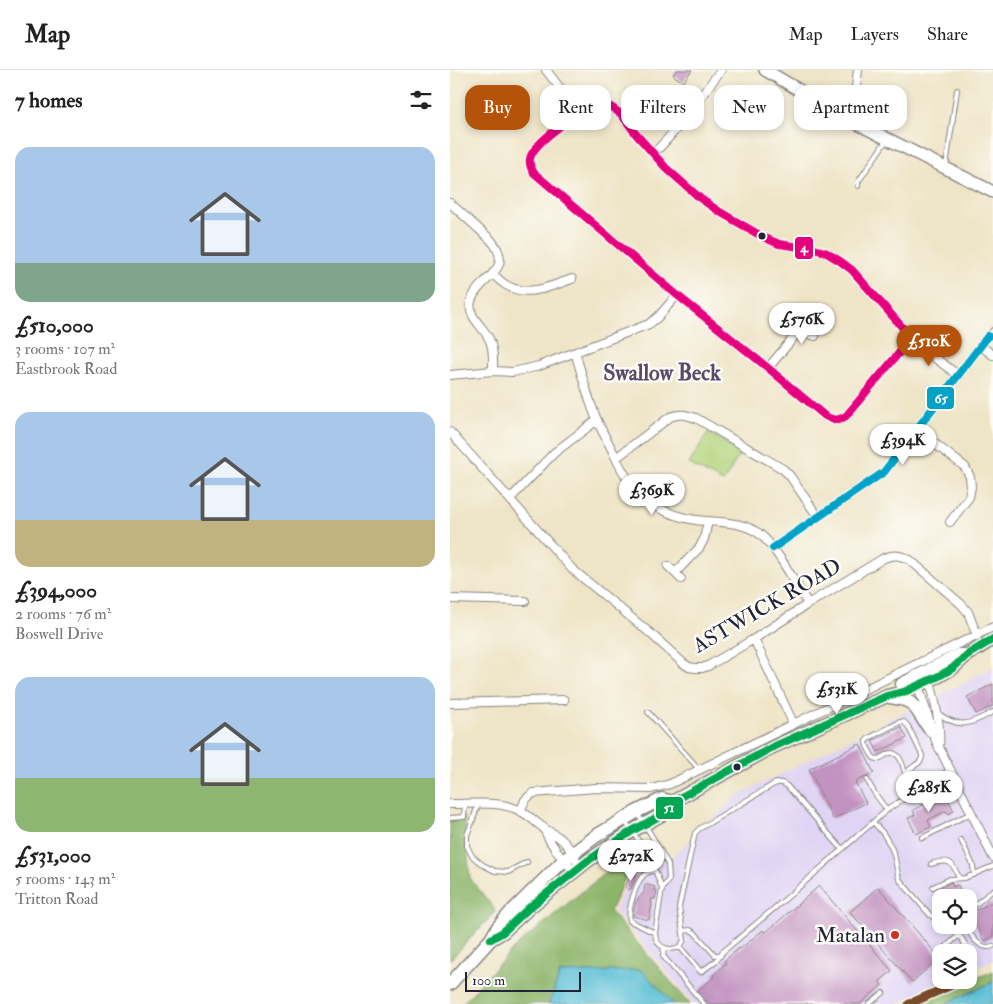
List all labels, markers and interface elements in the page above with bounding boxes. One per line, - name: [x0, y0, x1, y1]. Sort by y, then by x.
- text: Map: [25, 19, 70, 50]
- text: Map: [789, 23, 823, 46]
- text: Layers: [851, 23, 899, 46]
- text: Share: [927, 23, 968, 46]
- chip: Buy: [465, 85, 530, 130]
- chip: Rent: [540, 85, 611, 130]
- chip: Filters: [621, 85, 704, 130]
- chip: New: [714, 85, 784, 130]
- chip: Apartment: [794, 85, 907, 130]
- icon: filters: [407, 86, 435, 114]
- text: 7 homes: [15, 87, 82, 114]
- icon: home: [180, 179, 270, 269]
- unlabelled marker: [757, 231, 767, 241]
- line badge: 4: [794, 236, 814, 260]
- text: 4: [799, 239, 809, 256]
- pin: £576K: [767, 302, 837, 345]
- text: £576K: [780, 309, 824, 329]
- text: £510,000: [15, 312, 94, 339]
- pin: £510K: [894, 324, 964, 367]
- text: £510K: [908, 331, 950, 351]
- text: 3 rooms · 107 m²: [15, 339, 115, 359]
- text: Eastbrook Road: [15, 359, 117, 379]
- district label: Swallow Beck: [603, 359, 721, 387]
- line badge: 65: [926, 386, 955, 410]
- text: 65: [934, 390, 948, 407]
- pin: £394K: [868, 424, 938, 466]
- text: £394K: [881, 430, 925, 450]
- icon: home: [180, 444, 270, 534]
- pin: £369K: [617, 474, 687, 516]
- text: £369K: [630, 480, 674, 500]
- street label: ASTWICK ROAD: [687, 553, 846, 660]
- text: £394,000: [15, 577, 97, 604]
- text: 2 rooms · 76 m²: [15, 604, 111, 624]
- text: Boswell Drive: [15, 624, 103, 644]
- pin: £531K: [802, 672, 872, 715]
- text: £531K: [817, 679, 857, 699]
- icon: home: [180, 709, 270, 799]
- unlabelled marker: [732, 762, 742, 772]
- pin: £285K: [894, 770, 964, 813]
- text: £285K: [907, 777, 951, 797]
- line badge: 51: [655, 796, 684, 820]
- text: 51: [663, 799, 675, 816]
- pin: £272K: [596, 840, 666, 882]
- text: £531,000: [15, 842, 91, 869]
- text: £272K: [608, 846, 654, 866]
- text: 5 rooms · 143 m²: [15, 869, 115, 889]
- text: Tritton Road: [15, 889, 98, 909]
- map controls: [932, 889, 977, 989]
- button: locate: [932, 889, 977, 934]
- place label: Matalan: [816, 922, 885, 949]
- marker: Matalan: [889, 929, 901, 941]
- button: layers: [932, 944, 977, 989]
- scale bar: [465, 969, 581, 992]
- text: 100 m: [472, 972, 505, 989]

